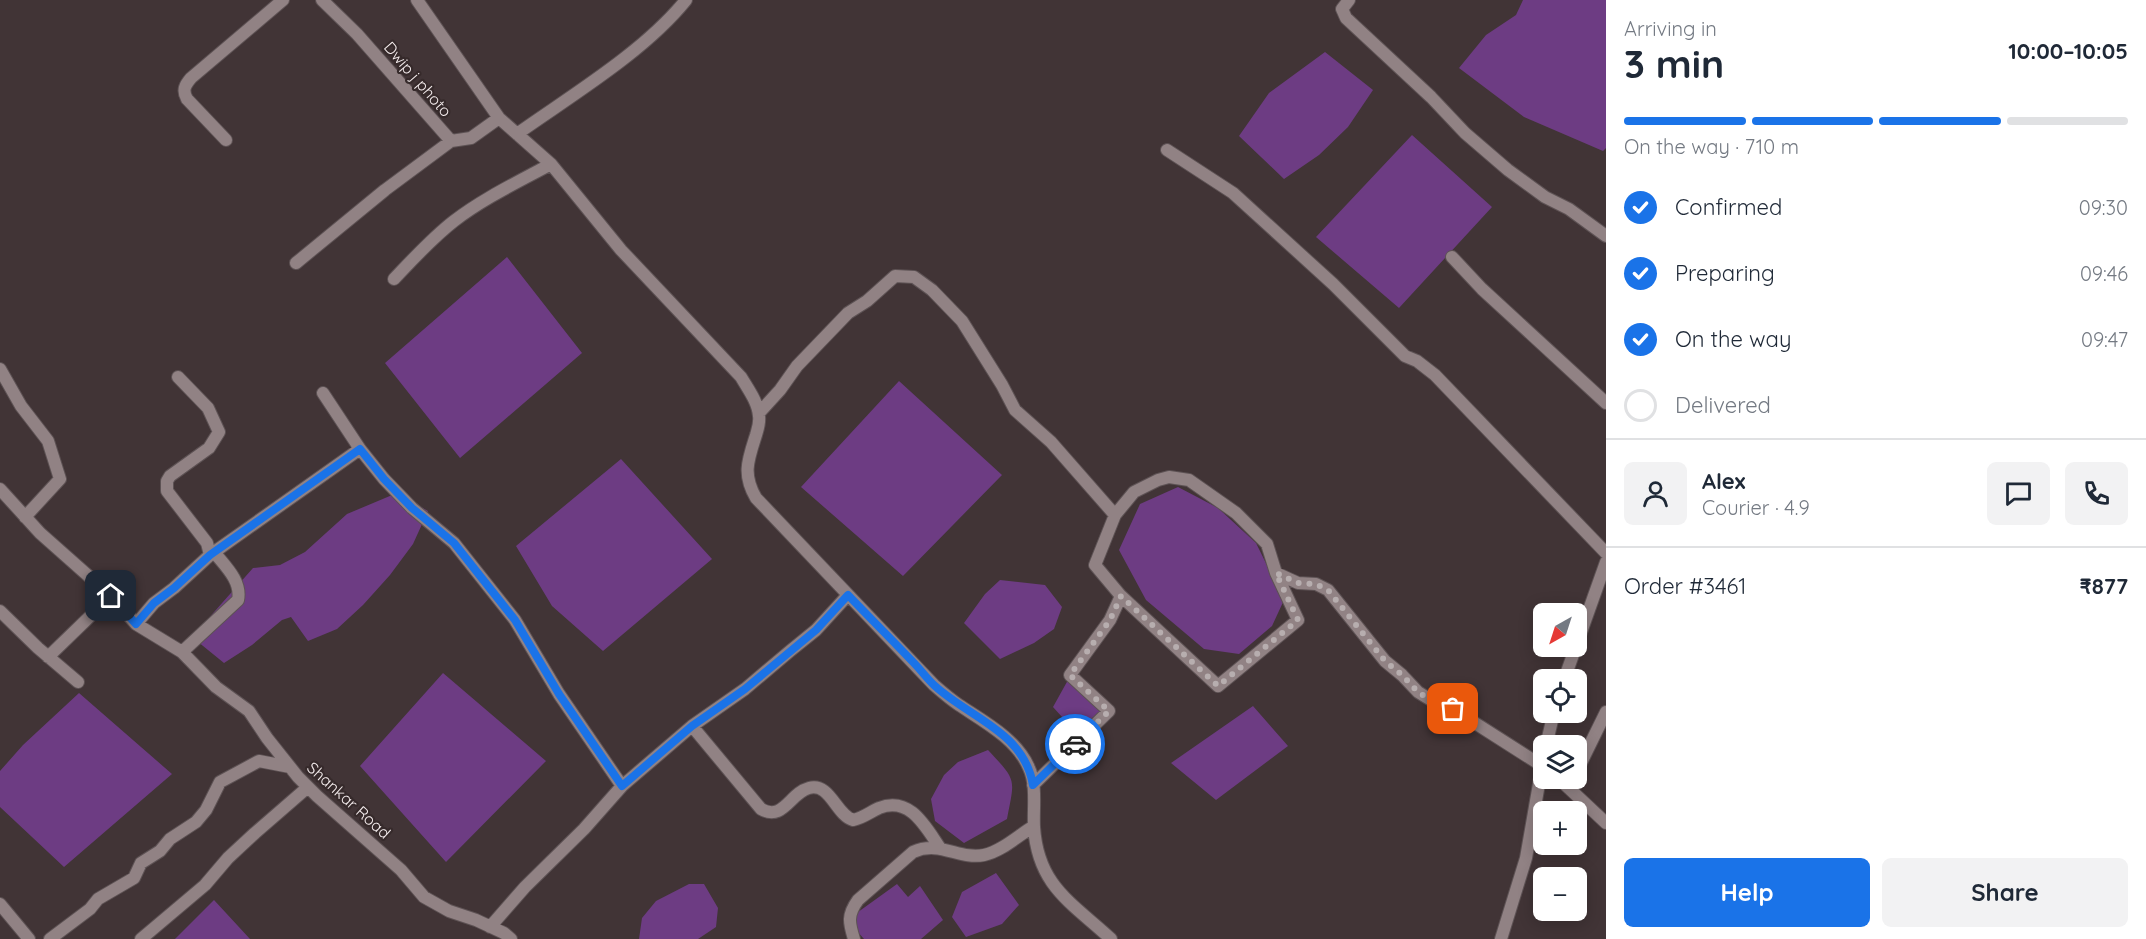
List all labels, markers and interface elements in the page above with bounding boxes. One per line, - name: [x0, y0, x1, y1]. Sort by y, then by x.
- text: Arriving in: [1624, 16, 1717, 41]
- street label: Dwip j photo: [380, 37, 456, 121]
- text: 10:00–10:05: [2008, 37, 2128, 65]
- text: 3 min: [1624, 39, 1724, 88]
- text: On the way · 710 m: [1624, 134, 1799, 159]
- icon: check: [1624, 191, 1657, 224]
- text: Confirmed: [1675, 193, 1782, 221]
- text: 09:30: [2079, 195, 2128, 220]
- icon: check: [1624, 257, 1657, 290]
- text: Preparing: [1675, 259, 1775, 287]
- text: 09:46: [2080, 261, 2128, 286]
- icon: check: [1624, 323, 1657, 356]
- text: On the way: [1675, 325, 1791, 353]
- text: 09:47: [2081, 327, 2128, 352]
- text: Delivered: [1675, 391, 1771, 419]
- button: person: [1624, 462, 1687, 525]
- button: chat: [1987, 462, 2050, 525]
- button: phone: [2065, 462, 2128, 525]
- text: Alex: [1702, 467, 1745, 495]
- text: Courier · 4.9: [1702, 495, 1810, 520]
- pin: [85, 570, 136, 621]
- text: Order #3461: [1624, 572, 1746, 600]
- text: ₹877: [2080, 572, 2128, 600]
- icon: home: [94, 579, 127, 612]
- north arrow: [1533, 603, 1587, 657]
- map controls: [1533, 603, 1587, 921]
- button: locate: [1533, 669, 1587, 723]
- pin: [1427, 683, 1478, 734]
- icon: bag: [1436, 692, 1469, 725]
- courier: [1045, 714, 1105, 774]
- icon: car: [1059, 728, 1092, 761]
- button: layers: [1533, 735, 1587, 789]
- street label: Shankar Road: [303, 757, 395, 843]
- button: +: [1533, 801, 1587, 855]
- button: Help: [1624, 858, 1870, 927]
- button: Share: [1882, 858, 2128, 927]
- button: −: [1533, 867, 1587, 921]

